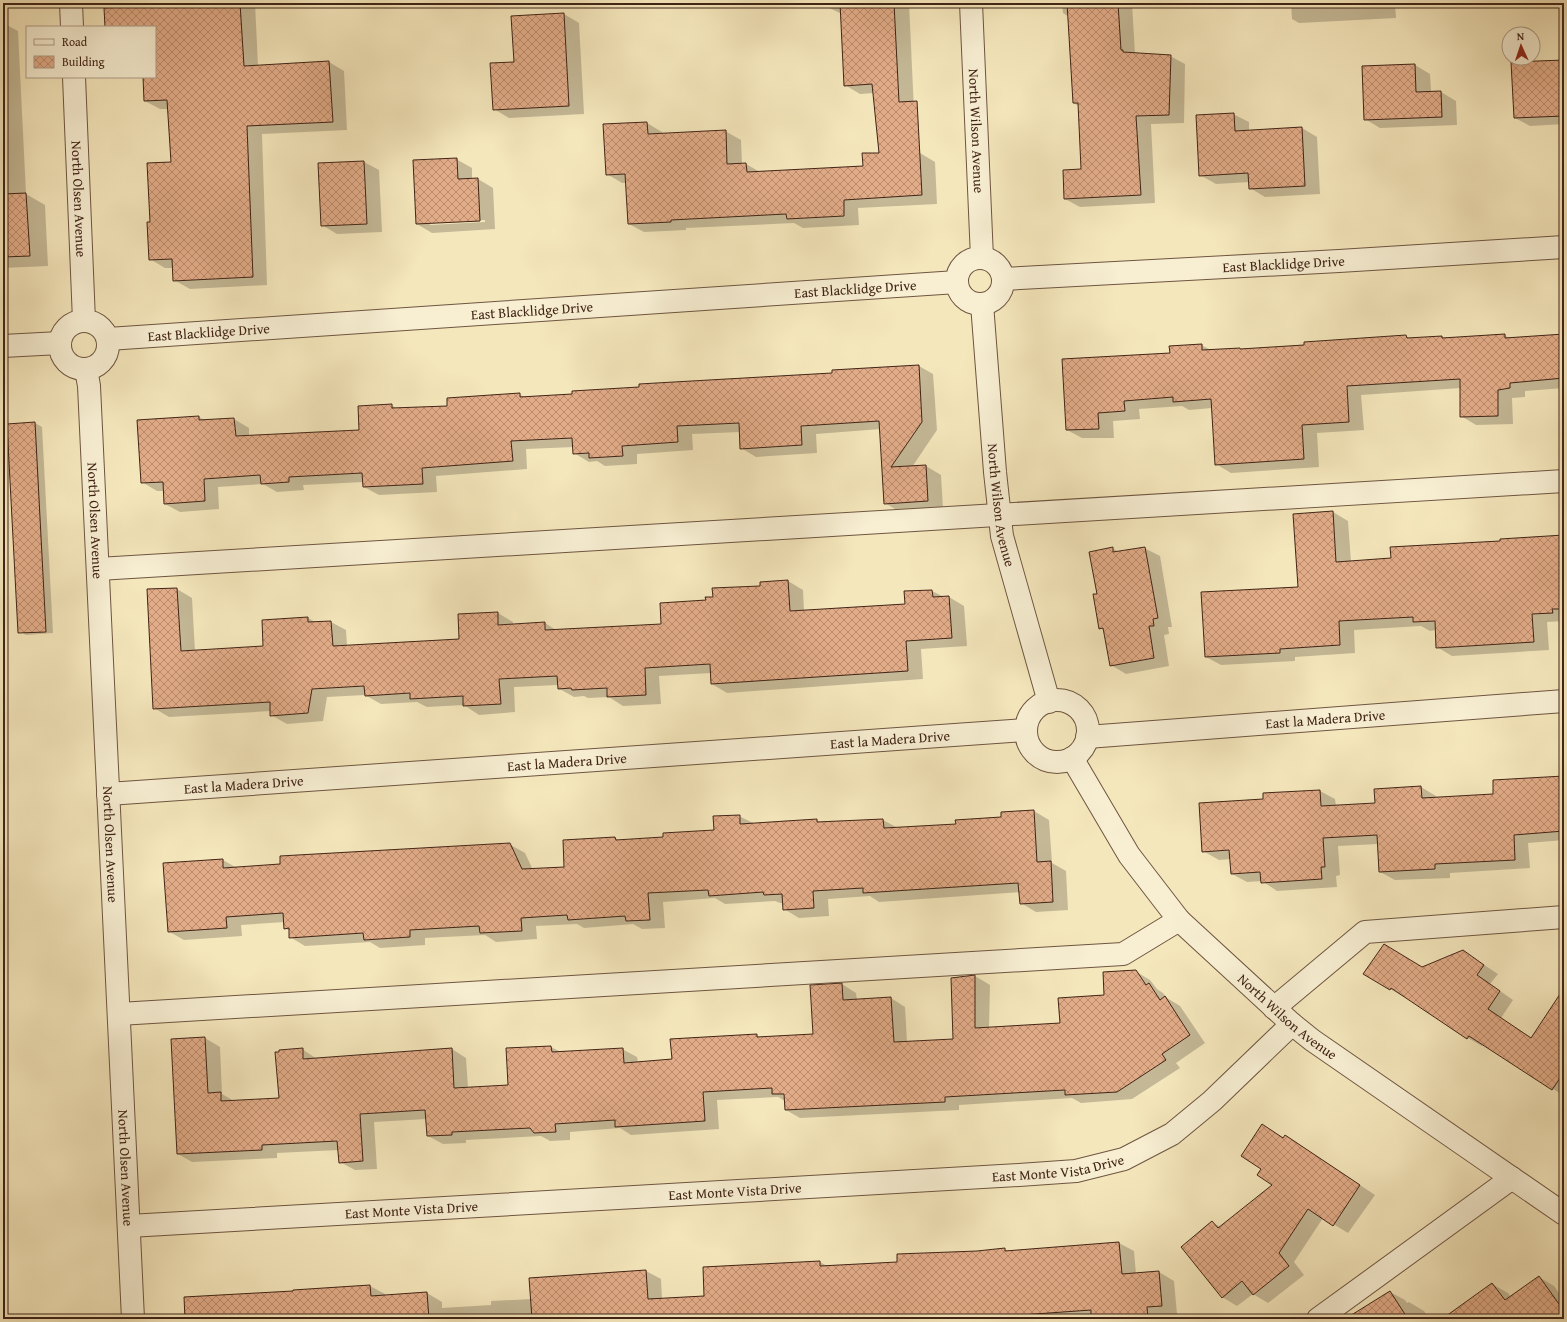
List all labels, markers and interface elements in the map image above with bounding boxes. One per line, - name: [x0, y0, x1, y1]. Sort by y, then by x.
- legend: [26, 26, 156, 78]
- north arrow: [1501, 26, 1541, 66]
- text: N: [1516, 28, 1525, 44]
- text: Road: [62, 33, 88, 50]
- text: Building: [62, 53, 105, 70]
- street label: North Wilson Avenue: [964, 68, 989, 194]
- street label: North Olsen Avenue: [67, 140, 91, 258]
- street label: East Blacklidge Drive: [1222, 251, 1346, 277]
- street label: East Blacklidge Drive: [794, 275, 917, 303]
- street label: East Blacklidge Drive: [470, 296, 594, 325]
- street label: East Blacklidge Drive: [147, 318, 271, 346]
- street label: North Wilson Avenue: [983, 443, 1020, 569]
- street label: North Olsen Avenue: [83, 462, 108, 580]
- street label: East la Madera Drive: [1265, 704, 1386, 733]
- street label: East la Madera Drive: [830, 725, 951, 754]
- street label: East la Madera Drive: [506, 748, 628, 776]
- street label: East la Madera Drive: [183, 770, 305, 799]
- street label: North Olsen Avenue: [98, 786, 123, 903]
- street label: North Wilson Avenue: [1233, 969, 1342, 1065]
- street label: North Olsen Avenue: [113, 1109, 139, 1227]
- street label: East Monte Vista Drive: [991, 1149, 1126, 1187]
- street label: East Monte Vista Drive: [668, 1177, 803, 1205]
- street label: East Monte Vista Drive: [344, 1196, 479, 1224]

